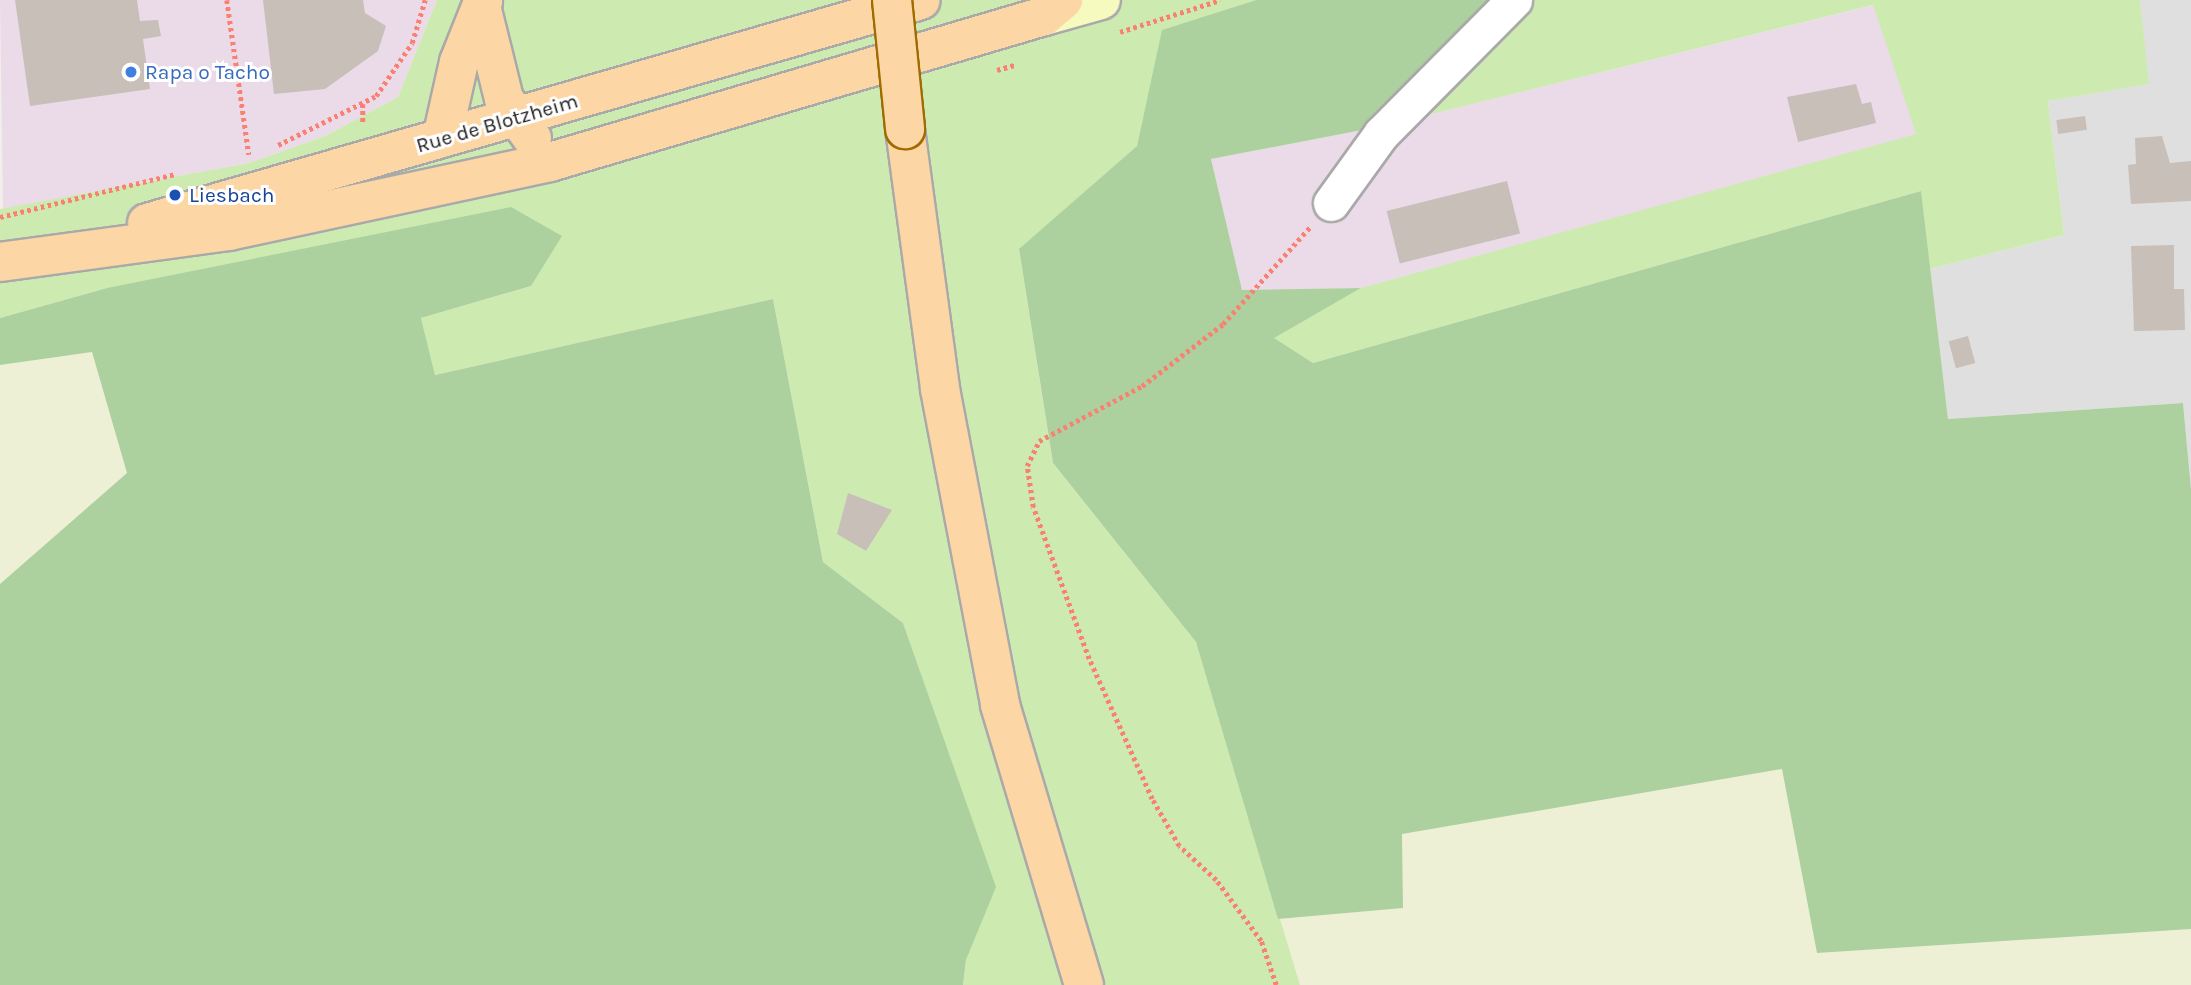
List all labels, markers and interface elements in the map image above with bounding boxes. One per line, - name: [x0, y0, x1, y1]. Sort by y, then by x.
- place label: Rapa o Tacho: [145, 59, 270, 85]
- marker: Rapa o Tacho: [123, 64, 139, 80]
- street label: Rue de Blotzheim: [413, 88, 581, 158]
- place label: Liesbach: [189, 182, 274, 208]
- marker: Liesbach: [167, 187, 183, 203]

